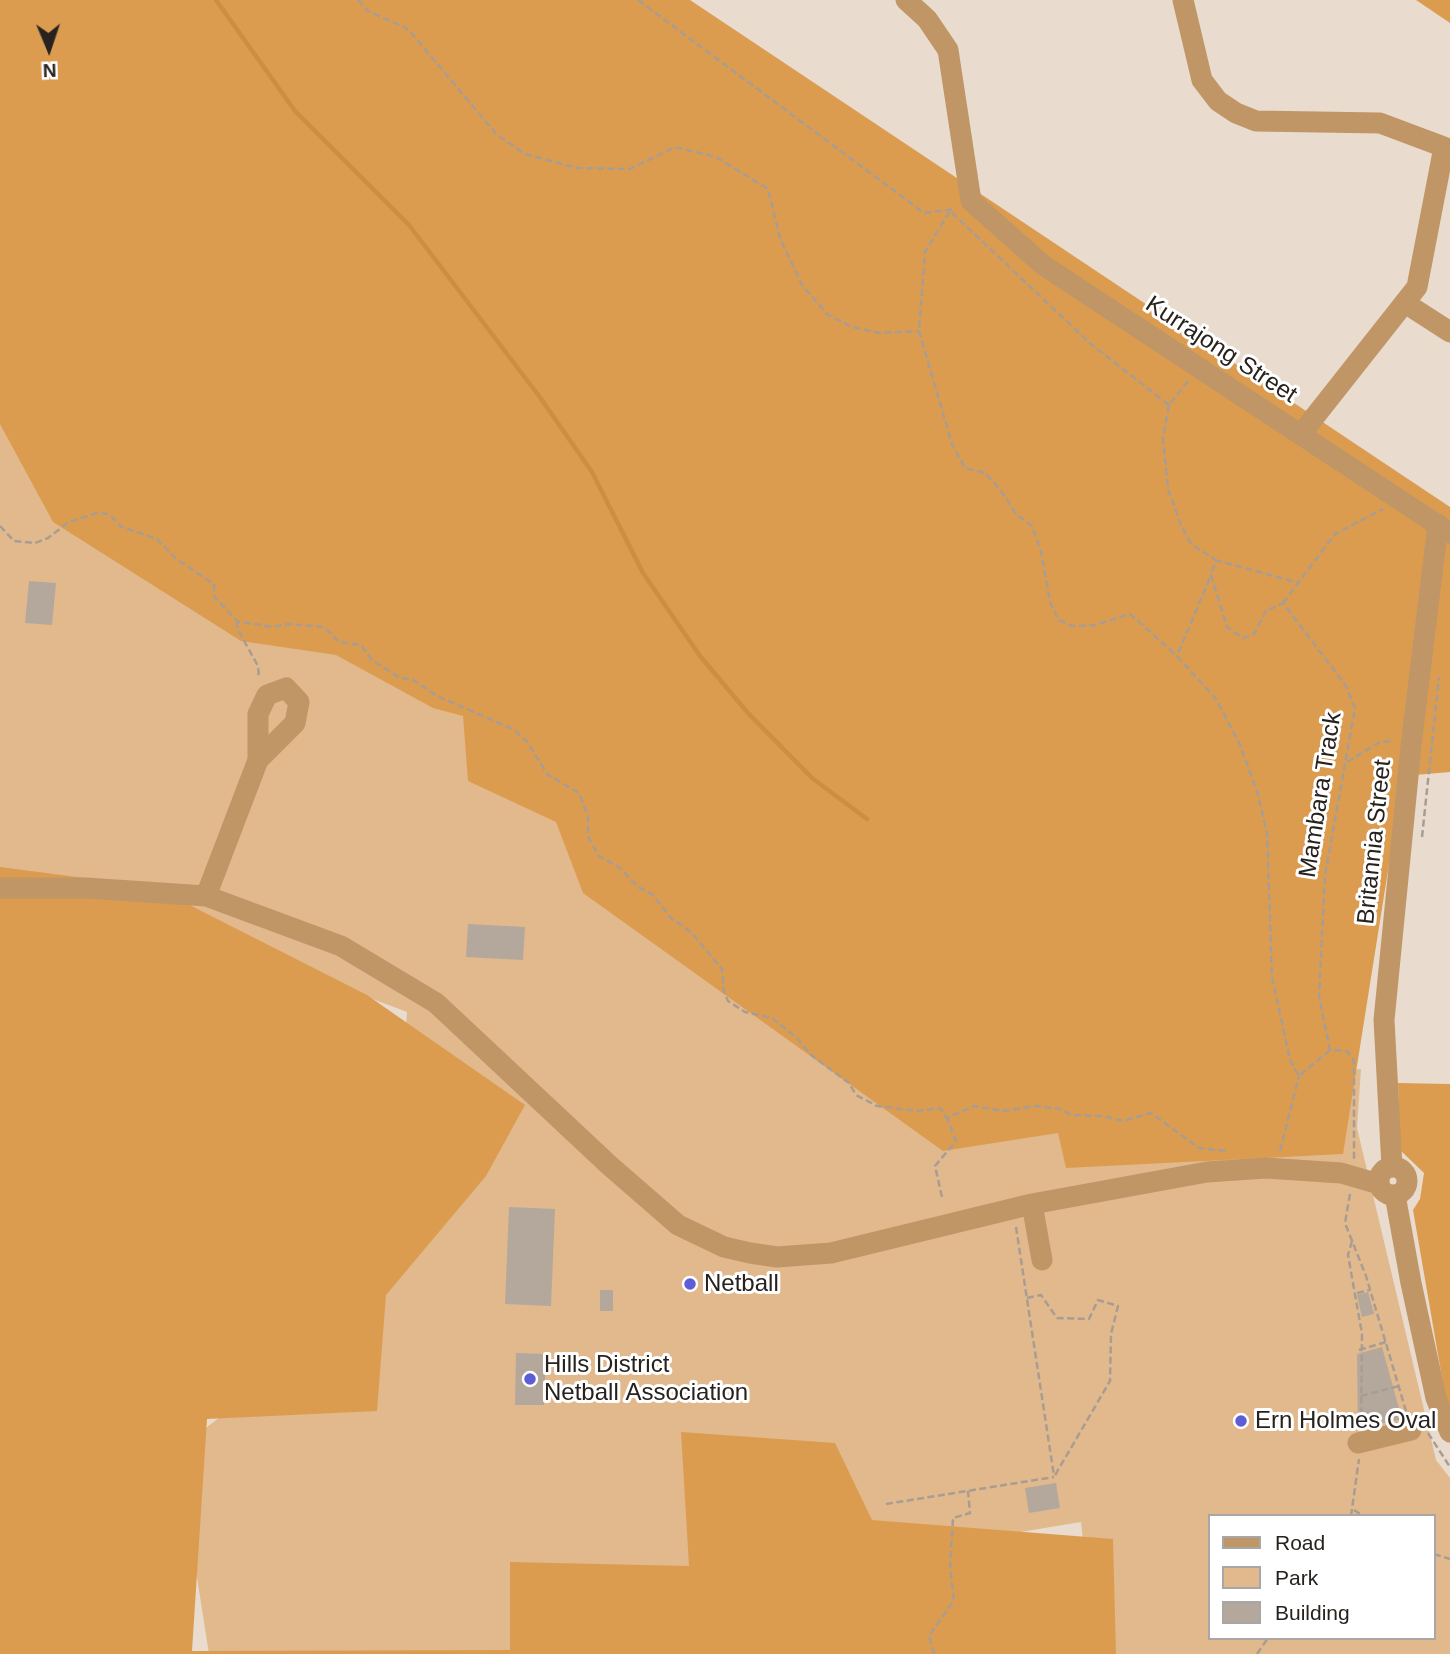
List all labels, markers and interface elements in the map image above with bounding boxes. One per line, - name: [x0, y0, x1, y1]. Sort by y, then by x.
- north arrow: [14, 14, 84, 84]
- text: N: [43, 60, 57, 81]
- street label: Kurrajong Street: [1140, 290, 1302, 410]
- street label: Mambara Track: [1294, 710, 1348, 880]
- street label: Britannia Street: [1352, 758, 1398, 926]
- place label: Netball: [704, 1270, 779, 1298]
- marker: Netball: [682, 1276, 698, 1292]
- place label: Hills District Netball Association: [544, 1351, 748, 1407]
- marker: Hills District Netball Association: [522, 1371, 538, 1387]
- place label: Ern Holmes Oval: [1255, 1407, 1436, 1435]
- marker: Ern Holmes Oval: [1233, 1413, 1249, 1429]
- legend: [1208, 1514, 1436, 1640]
- text: Road: [1275, 1531, 1325, 1554]
- text: Park: [1275, 1566, 1318, 1589]
- text: Building: [1275, 1601, 1350, 1624]

